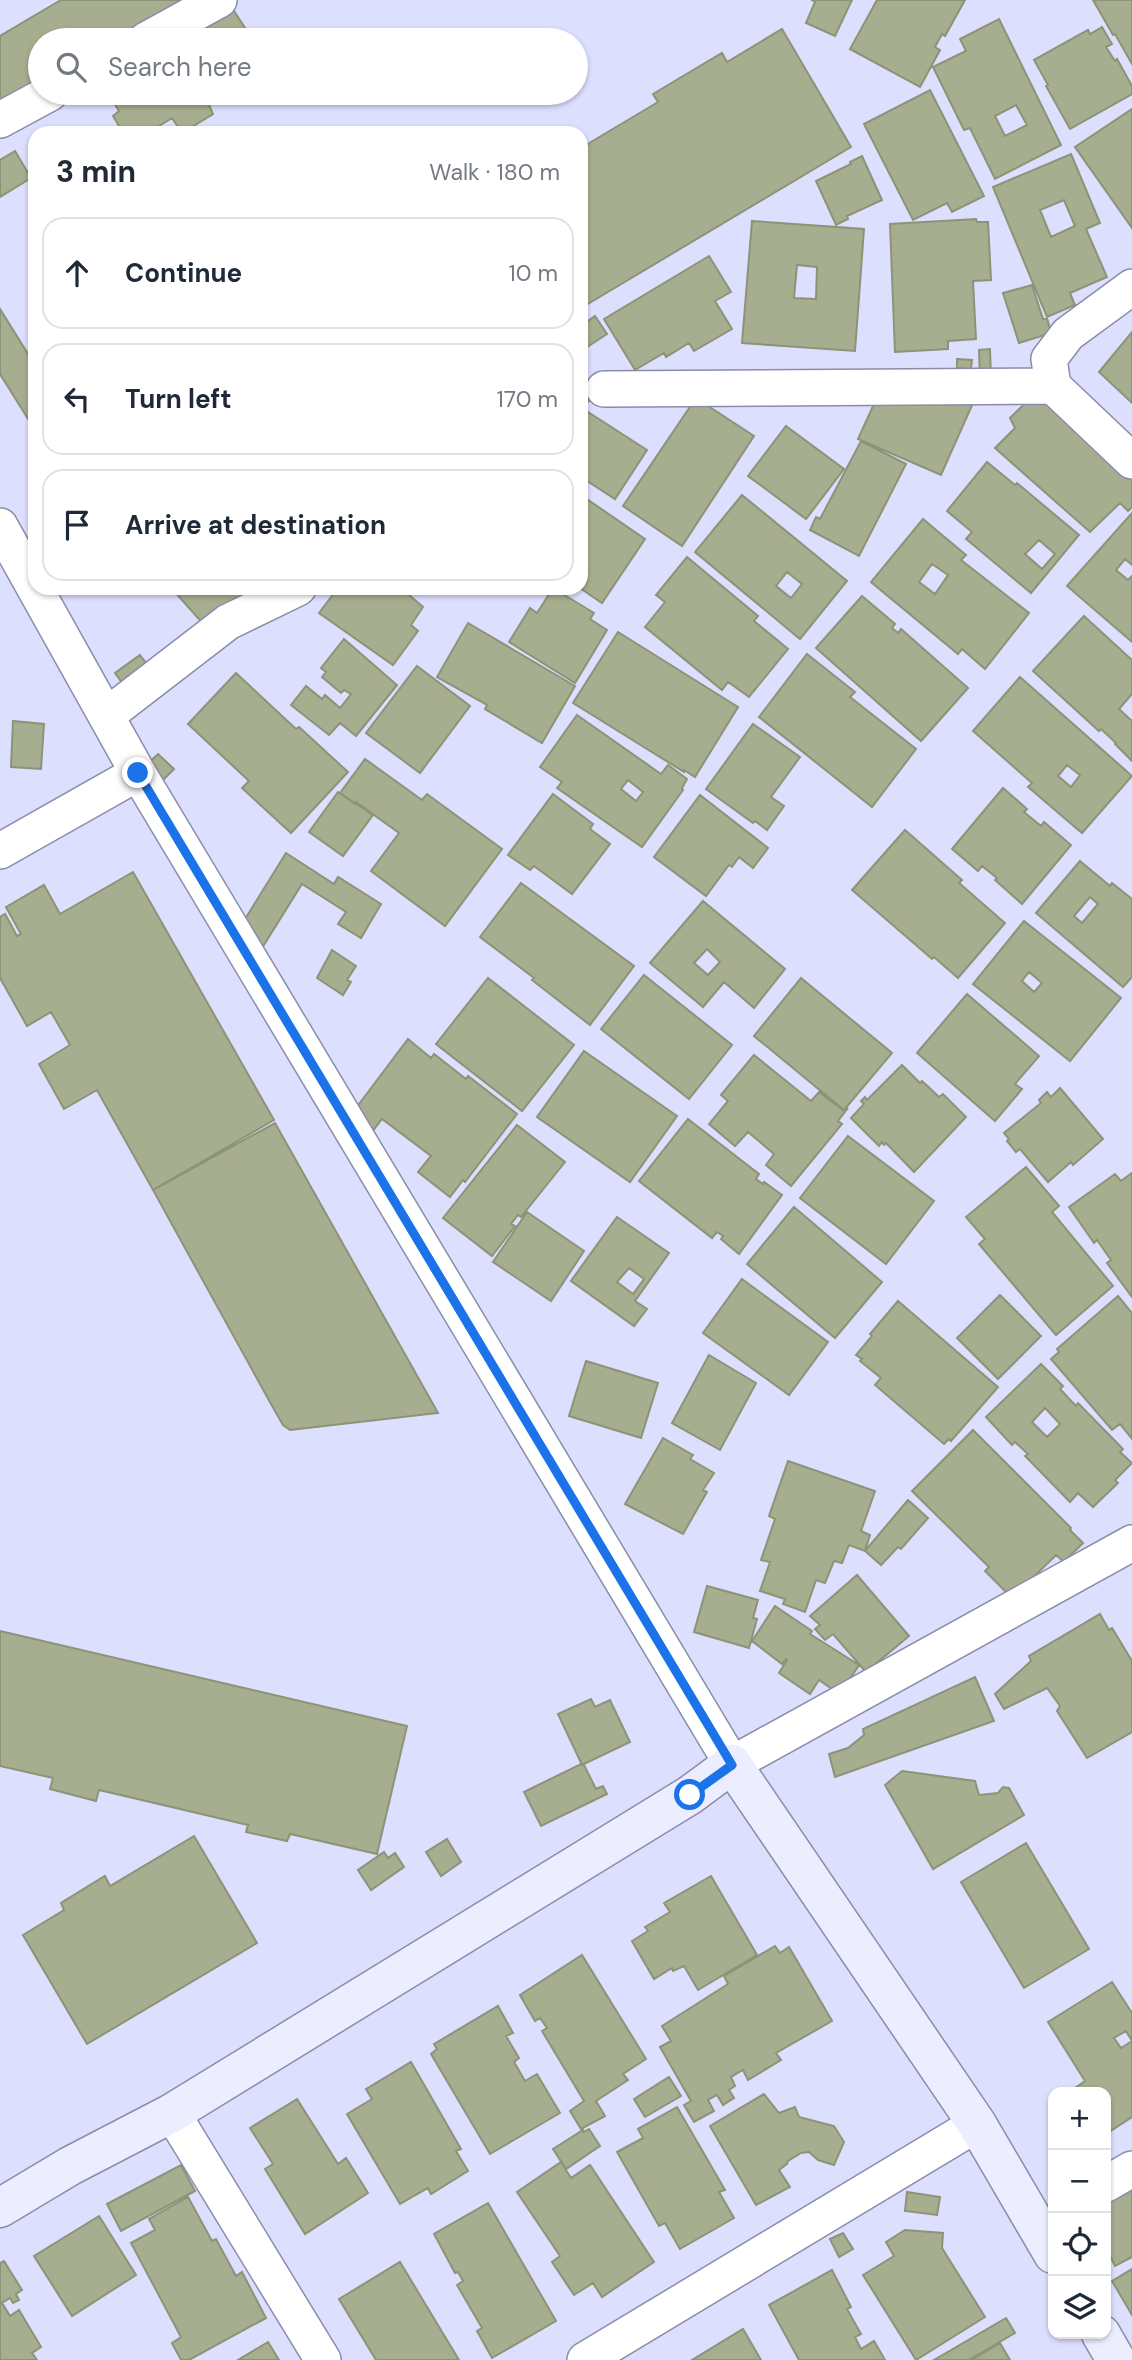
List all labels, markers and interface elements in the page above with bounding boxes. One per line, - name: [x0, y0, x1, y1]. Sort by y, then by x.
- search box: [28, 28, 588, 105]
- icon: search: [52, 48, 90, 86]
- text: Search here: [108, 50, 251, 84]
- text: 3 min: [56, 152, 136, 191]
- text: Walk · 180 m: [429, 157, 560, 187]
- icon: ahead: [58, 254, 96, 292]
- text: Continue: [125, 256, 242, 290]
- text: 10 m: [508, 258, 558, 288]
- icon: left: [58, 380, 96, 418]
- text: Turn left: [125, 382, 232, 416]
- text: 170 m: [497, 384, 558, 414]
- icon: arrive: [58, 506, 96, 544]
- text: Arrive at destination: [125, 508, 386, 542]
- route end: [122, 757, 153, 788]
- route start: [674, 1779, 705, 1810]
- map controls: [1048, 2087, 1111, 2339]
- button: +: [1048, 2087, 1111, 2150]
- button: −: [1048, 2150, 1111, 2213]
- button: locate: [1048, 2213, 1111, 2276]
- button: layers: [1048, 2276, 1111, 2339]

